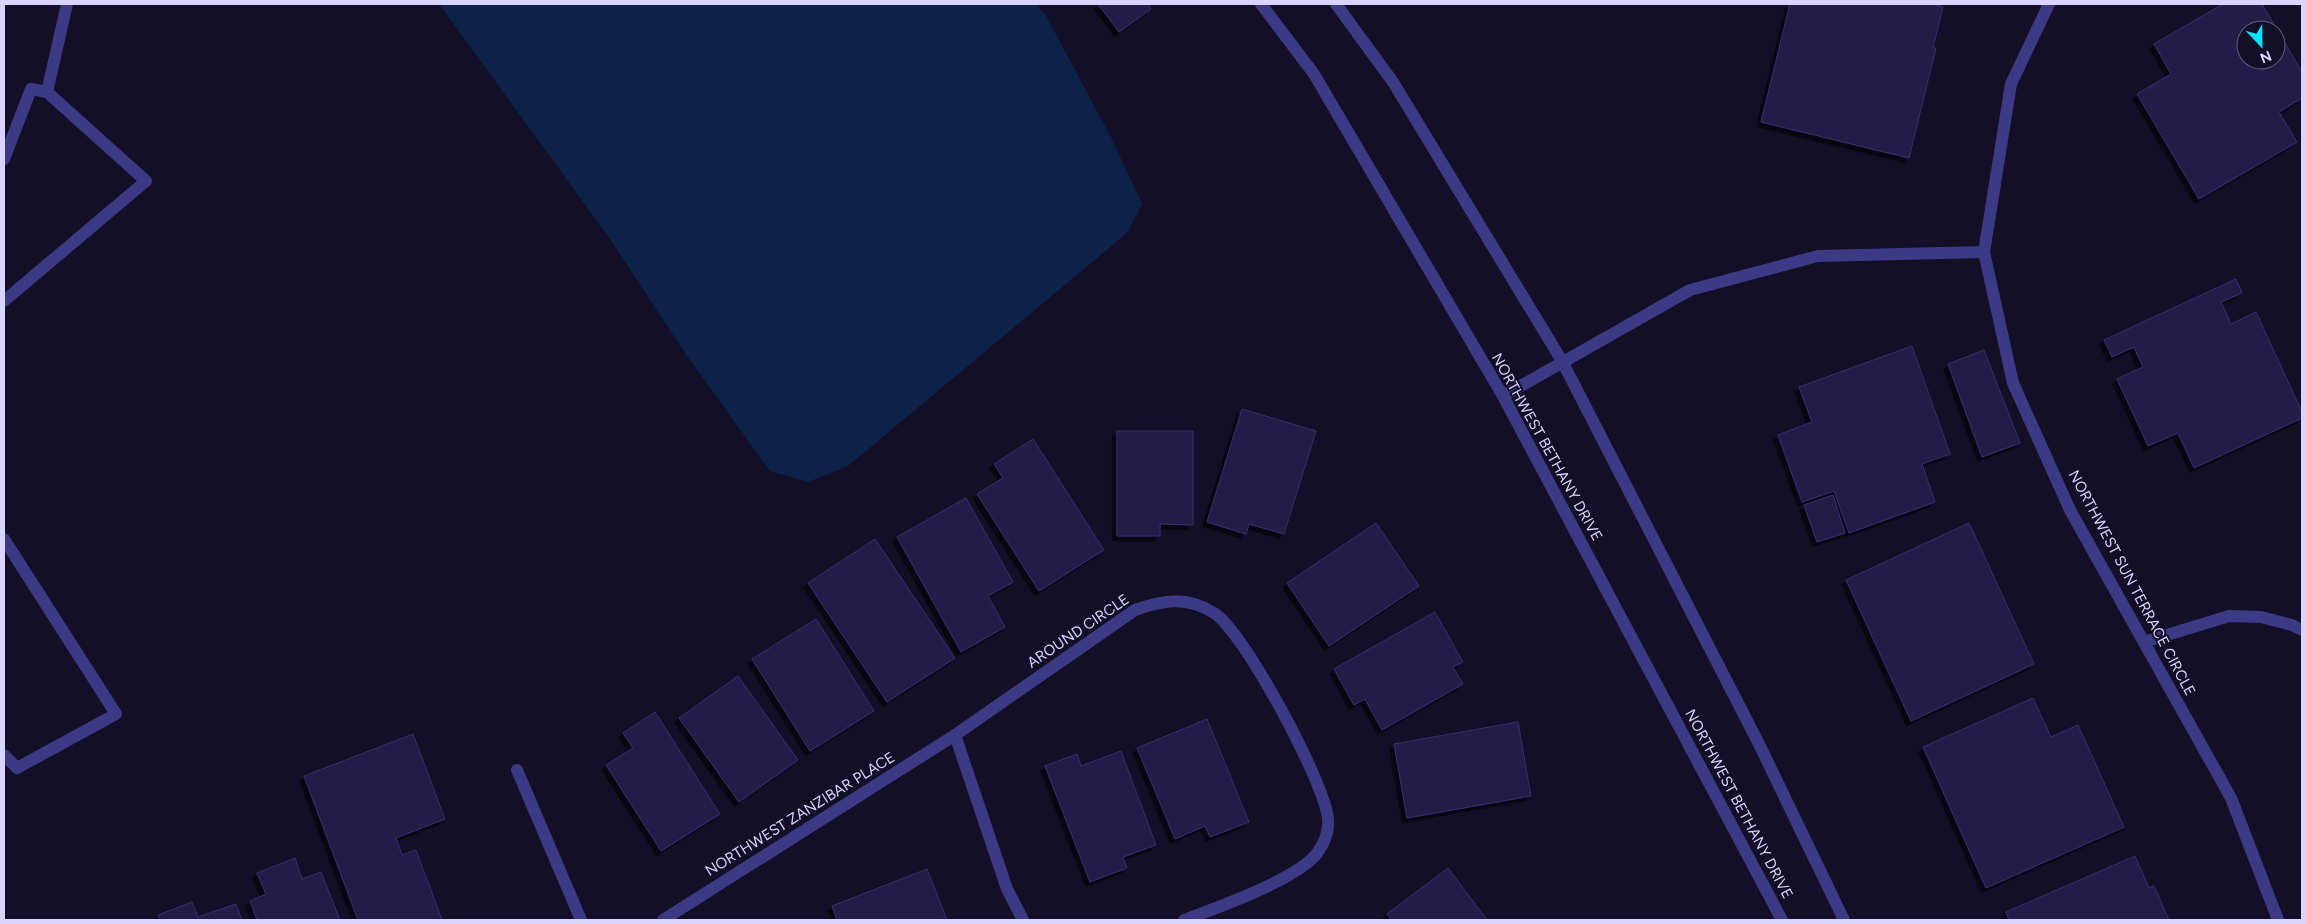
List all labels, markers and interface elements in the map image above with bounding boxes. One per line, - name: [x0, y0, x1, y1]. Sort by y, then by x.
- north arrow: [2236, 20, 2286, 70]
- text: N: [2257, 47, 2274, 66]
- street label: NORTHWEST BETHANY DRIVE: [1488, 350, 1606, 544]
- street label: NORTHWEST SUN TERRACE CIRCLE: [2065, 467, 2199, 699]
- street label: AROUND CIRCLE: [1024, 590, 1132, 672]
- street label: NORTHWEST BETHANY DRIVE: [1681, 706, 1797, 902]
- street label: NORTHWEST ZANZIBAR PLACE: [702, 748, 898, 880]

